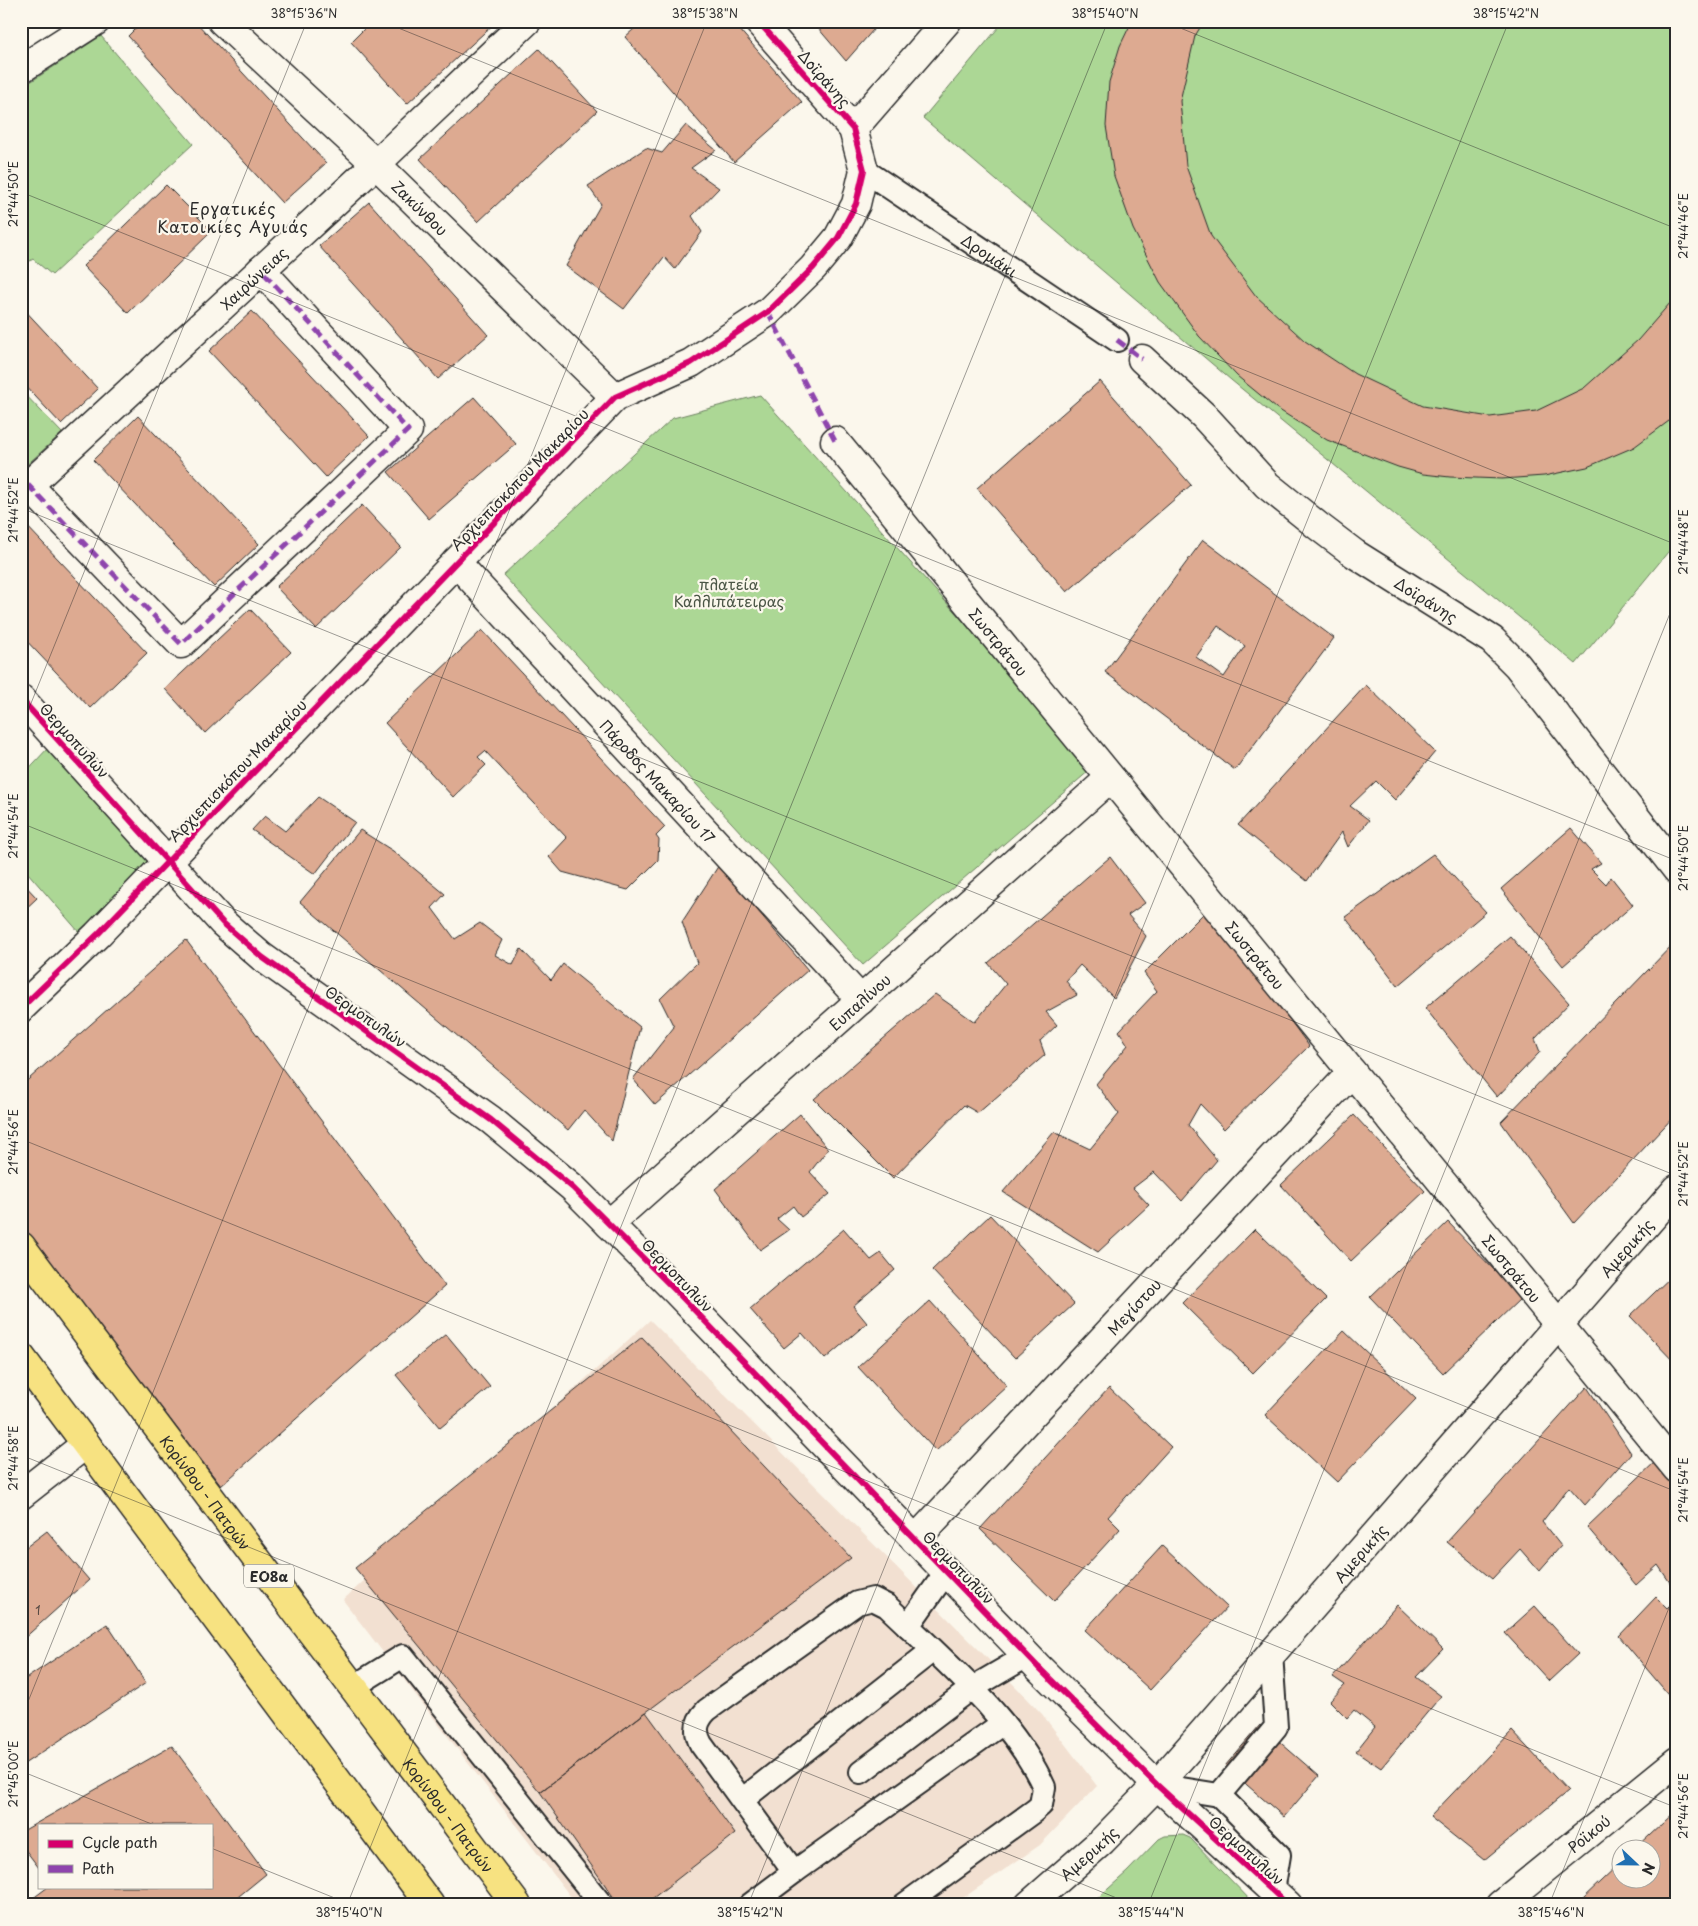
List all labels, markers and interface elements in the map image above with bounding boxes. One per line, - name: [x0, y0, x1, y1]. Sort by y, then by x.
- text: 38°15'36"N: [271, 4, 338, 22]
- text: 38°15'38"N: [672, 4, 738, 22]
- text: 38°15'40"N: [1071, 4, 1139, 22]
- text: 38°15'42"N: [1473, 4, 1539, 22]
- street label: Δοϊράνης: [793, 44, 857, 112]
- text: 21°44'50"E: [4, 161, 22, 227]
- street label: Ζακύνθου: [387, 174, 454, 240]
- text: 21°44'46"E: [1674, 193, 1692, 259]
- district label: Εργατικές Κατοικίες Αγυιάς: [157, 196, 309, 238]
- street label: Δρομάκι: [957, 227, 1024, 282]
- street label: Χαιρώνειας: [215, 241, 292, 314]
- street label: Αρχιεπισκόπου Μακαρίου: [444, 402, 594, 556]
- text: 21°44'52"E: [4, 477, 22, 543]
- text: 21°44'48"E: [1674, 509, 1692, 575]
- street label: Δοϊράνης: [1391, 570, 1463, 628]
- park label: πλατεία Καλλιπάτειρας: [674, 572, 785, 612]
- street label: Σωστράτου: [964, 602, 1034, 680]
- street label: Αρχιεπισκόπου Μακαρίου: [162, 693, 312, 847]
- street label: Θερμοπυλών: [35, 697, 115, 783]
- street label: Πάροδος Μακαρίου 17: [595, 714, 721, 848]
- text: 21°44'54"E: [4, 793, 22, 859]
- text: 21°44'50"E: [1674, 825, 1692, 891]
- street label: Σωστράτου: [1221, 916, 1291, 994]
- street label: Ευπαλίνου: [823, 967, 895, 1035]
- street label: Θερμοπυλών: [321, 979, 411, 1053]
- text: 21°44'56"E: [4, 1109, 22, 1175]
- text: 21°44'52"E: [1674, 1141, 1692, 1207]
- street label: Αμερικής: [1594, 1213, 1658, 1282]
- street label: Σωστράτου: [1477, 1229, 1547, 1307]
- street label: Θερμοπυλών: [637, 1233, 719, 1317]
- street label: Μεγίστου: [1101, 1273, 1166, 1340]
- text: 21°44'58"E: [4, 1425, 22, 1491]
- street label: Κορίνθου - Πατρών: [155, 1430, 257, 1555]
- text: 21°44'54"E: [1674, 1457, 1692, 1523]
- street label: Αμερικής: [1328, 1518, 1392, 1587]
- street label: Θερμοπυλών: [918, 1525, 1000, 1609]
- road number: ΕΟ8α: [244, 1564, 294, 1588]
- house number: 1: [35, 1601, 41, 1619]
- text: 21°45'00"E: [4, 1741, 22, 1807]
- street label: Κορίνθου - Πατρών: [398, 1752, 500, 1877]
- text: 21°44'56"E: [1674, 1773, 1692, 1839]
- street label: Ροϊκού: [1562, 1809, 1615, 1858]
- street label: Θερμοπυλών: [1204, 1810, 1290, 1890]
- street label: Αμερικής: [1054, 1820, 1123, 1885]
- legend: [38, 1824, 212, 1888]
- text: Cycle path: [82, 1830, 158, 1853]
- north arrow: [1610, 1838, 1660, 1888]
- text: Path: [82, 1856, 114, 1879]
- text: N: [1637, 1860, 1660, 1878]
- text: 38°15'40"N: [315, 1903, 383, 1921]
- text: 38°15'42"N: [717, 1903, 783, 1921]
- text: 38°15'44"N: [1118, 1903, 1184, 1921]
- text: 38°15'46"N: [1518, 1903, 1584, 1921]

